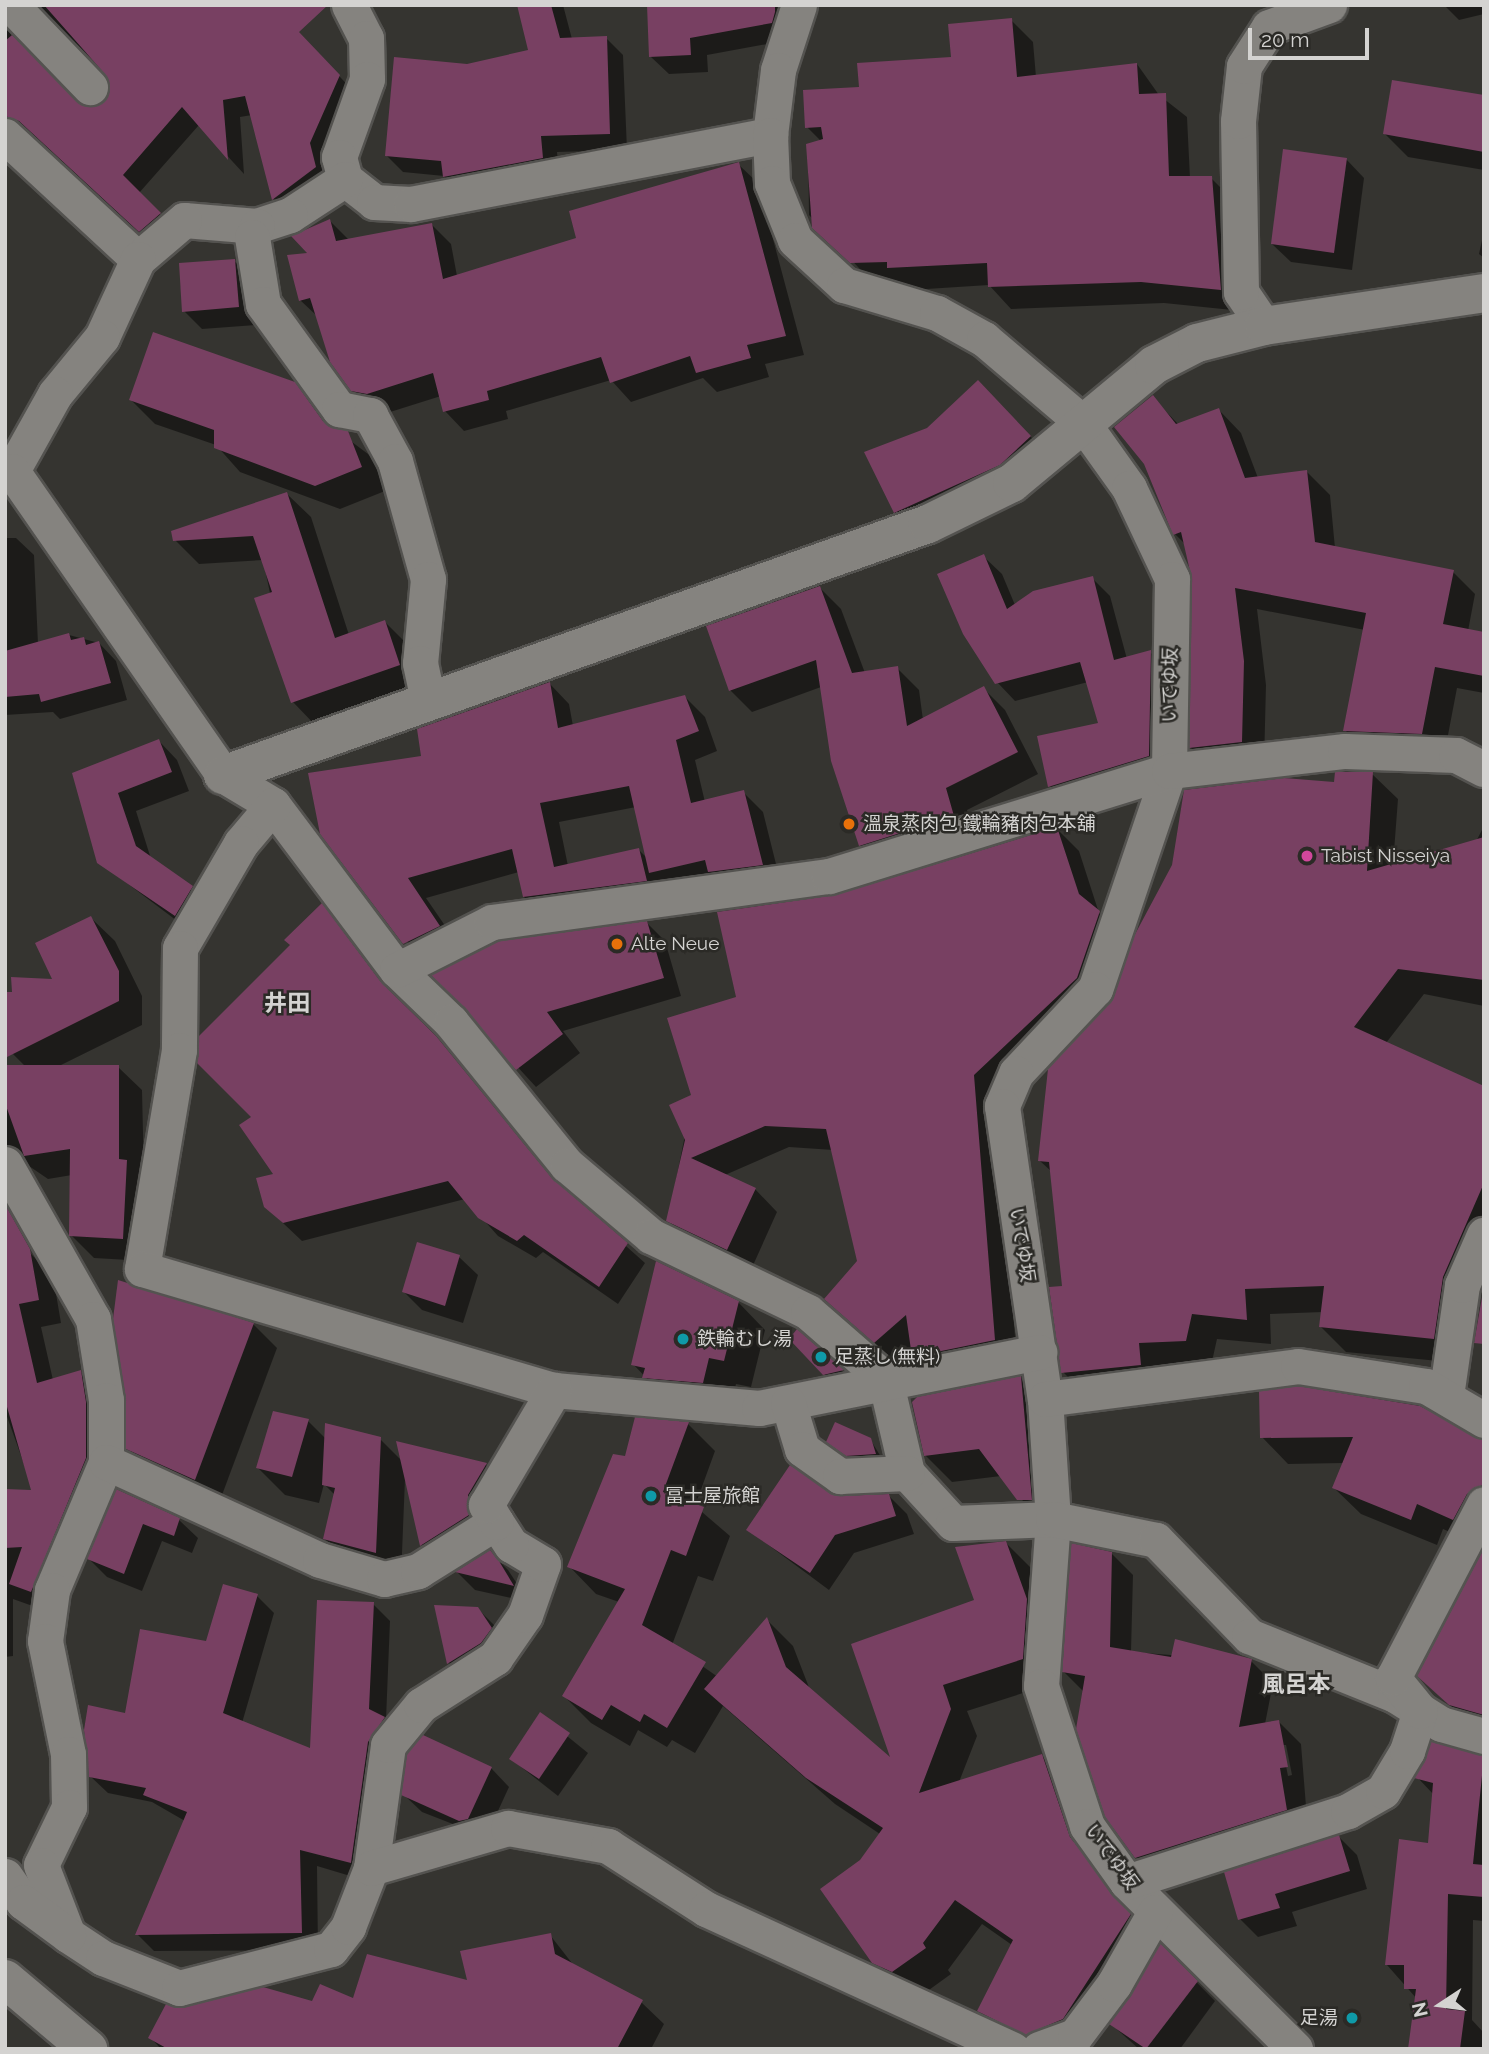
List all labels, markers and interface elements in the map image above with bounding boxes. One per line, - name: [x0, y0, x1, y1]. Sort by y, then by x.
- scale bar: [1251, 14, 1372, 58]
- text: 20 m: [1261, 27, 1309, 52]
- street label: いでゆ坂: [1158, 647, 1182, 723]
- place label: 溫泉蒸肉包 鐵輪豬肉包本舖: [863, 813, 1096, 835]
- marker: 溫泉蒸肉包 鐵輪豬肉包本舖: [841, 816, 857, 832]
- place label: Tabist Nisseiya: [1321, 845, 1450, 867]
- marker: Tabist Nisseiya: [1299, 848, 1315, 864]
- place label: Alte Neue: [631, 933, 719, 955]
- marker: Alte Neue: [609, 936, 625, 952]
- district label: 井田: [264, 989, 310, 1017]
- street label: いでゆ坂: [1005, 1206, 1039, 1284]
- place label: 鉄輪むし湯: [697, 1328, 792, 1350]
- marker: 鉄輪むし湯: [675, 1331, 691, 1347]
- place label: 足蒸し(無料): [835, 1346, 940, 1368]
- marker: 足蒸し(無料): [813, 1349, 829, 1365]
- place label: 冨士屋旅館: [665, 1485, 760, 1507]
- marker: 冨士屋旅館: [643, 1488, 659, 1504]
- district label: 風呂本: [1262, 1670, 1330, 1698]
- street label: いでゆ坂: [1080, 1820, 1144, 1894]
- north arrow: [1405, 1970, 1475, 2040]
- text: N: [1407, 2000, 1432, 2019]
- place label: 足湯: [1300, 2007, 1338, 2029]
- marker: 足湯: [1344, 2010, 1360, 2026]

